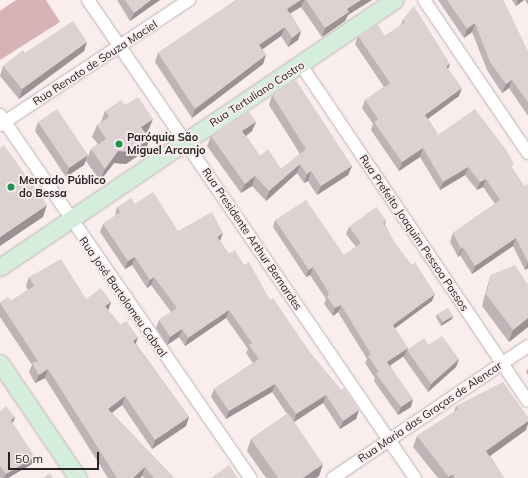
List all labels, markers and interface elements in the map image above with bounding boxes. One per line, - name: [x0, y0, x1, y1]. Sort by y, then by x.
- street label: Rua Renato de Souza Maciel: [30, 18, 160, 108]
- street label: Rua Tertuliano Castro: [207, 58, 307, 130]
- place label: Paróquia São Miguel Arcanjo: [127, 131, 206, 157]
- marker: Paróquia São Miguel Arcanjo: [114, 139, 124, 149]
- street label: Rua Prefeito Joaquim Pessoa Passos: [357, 152, 471, 314]
- street label: Rua Presidente Arthur Bernardes: [199, 165, 305, 313]
- place label: Mercado Público do Bessa: [19, 174, 106, 200]
- marker: Mercado Público do Bessa: [6, 182, 16, 192]
- street label: Rua José Bartolomeu Cabral: [76, 234, 170, 360]
- street label: Rua Maria das Graças de Alencar: [356, 359, 504, 465]
- scale bar: [10, 444, 101, 470]
- text: 50 m: [15, 451, 43, 466]

